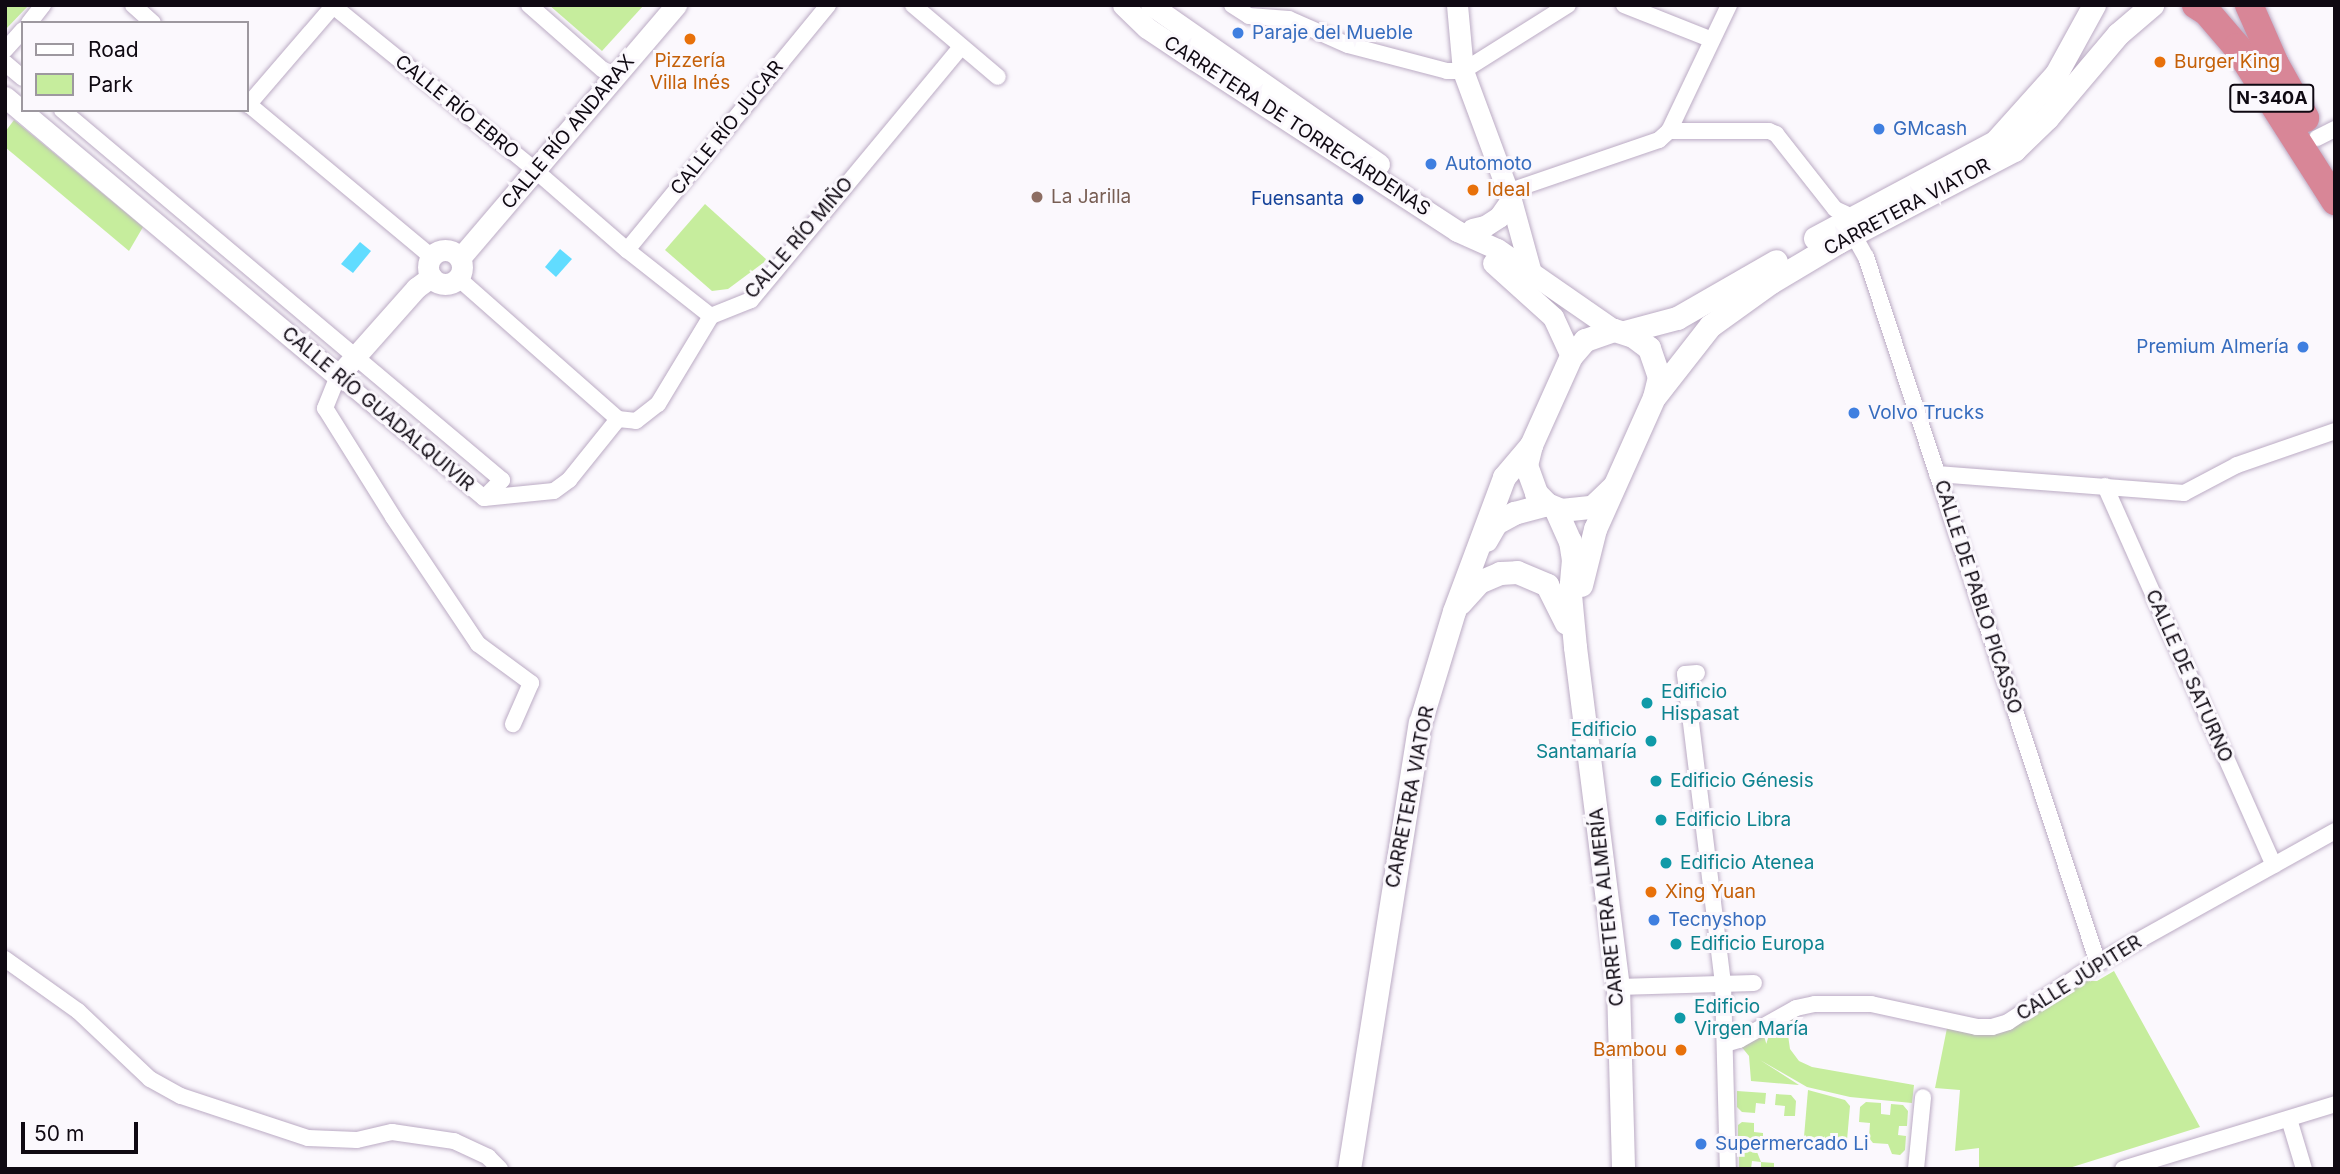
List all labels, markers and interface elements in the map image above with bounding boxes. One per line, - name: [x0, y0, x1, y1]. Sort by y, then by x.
- legend: [21, 21, 248, 112]
- place label: Paraje del Mueble: [1252, 22, 1413, 44]
- marker: Paraje del Mueble: [1230, 25, 1246, 41]
- marker: Pizzería Villa Inés: [682, 31, 698, 47]
- street label: CARRETERA DE TORRECÁRDENAS: [1160, 31, 1434, 221]
- text: Road: [88, 37, 139, 62]
- street label: CALLE RÍO EBRO: [390, 50, 524, 164]
- street label: CALLE RÍO ANDARAX: [497, 50, 639, 214]
- place label: Pizzería Villa Inés: [650, 50, 730, 94]
- place label: Burger King: [2174, 51, 2280, 73]
- marker: Burger King: [2152, 54, 2168, 70]
- street label: CALLE RÍO JUCAR: [666, 56, 788, 200]
- text: Park: [88, 72, 133, 97]
- road number: N-340A: [2228, 84, 2316, 113]
- place label: GMcash: [1893, 118, 1967, 140]
- marker: GMcash: [1871, 121, 1887, 137]
- place label: Automoto: [1445, 153, 1532, 175]
- street label: CARRETERA VIATOR: [1820, 154, 1994, 260]
- marker: Automoto: [1423, 156, 1439, 172]
- street label: CALLE RÍO MIÑO: [740, 173, 858, 303]
- place label: Ideal: [1487, 179, 1530, 201]
- marker: Ideal: [1465, 182, 1481, 198]
- place label: La Jarilla: [1051, 186, 1131, 208]
- place label: Fuensanta: [1251, 188, 1344, 210]
- marker: La Jarilla: [1029, 189, 1045, 205]
- marker: Fuensanta: [1350, 191, 1366, 207]
- street label: CALLE RÍO GUADALQUIVIR: [277, 322, 479, 496]
- place label: Premium Almería: [2136, 336, 2289, 358]
- marker: Premium Almería: [2295, 339, 2311, 355]
- place label: Volvo Trucks: [1868, 402, 1984, 424]
- marker: Volvo Trucks: [1846, 405, 1862, 421]
- street label: CALLE DE PABLO PICASSO: [1929, 477, 2027, 717]
- street label: CALLE DE SATURNO: [2141, 586, 2237, 766]
- place label: Edificio Hispasat: [1661, 681, 1739, 725]
- marker: Edificio Hispasat: [1639, 695, 1655, 711]
- street label: CARRETERA VIATOR: [1381, 704, 1439, 890]
- place label: Edificio Santamaría: [1536, 719, 1637, 763]
- marker: Edificio Santamaría: [1643, 733, 1659, 749]
- place label: Edificio Génesis: [1670, 770, 1814, 792]
- marker: Edificio Génesis: [1648, 773, 1664, 789]
- street label: CARRETERA ALMERÍA: [1585, 806, 1629, 1008]
- place label: Edificio Libra: [1675, 809, 1791, 831]
- marker: Edificio Libra: [1653, 812, 1669, 828]
- place label: Edificio Atenea: [1680, 852, 1814, 874]
- marker: Edificio Atenea: [1658, 855, 1674, 871]
- place label: Xing Yuan: [1665, 881, 1756, 903]
- marker: Xing Yuan: [1643, 884, 1659, 900]
- place label: Tecnyshop: [1668, 909, 1767, 931]
- marker: Tecnyshop: [1646, 912, 1662, 928]
- street label: CALLE JÚPITER: [2012, 930, 2146, 1026]
- place label: Edificio Europa: [1690, 933, 1825, 955]
- marker: Edificio Europa: [1668, 936, 1684, 952]
- place label: Edificio Virgen María: [1694, 996, 1808, 1040]
- marker: Edificio Virgen María: [1672, 1010, 1688, 1026]
- place label: Bambou: [1593, 1039, 1667, 1061]
- marker: Bambou: [1673, 1042, 1689, 1058]
- scale bar: [24, 1108, 142, 1152]
- text: 50 m: [34, 1121, 84, 1146]
- place label: Supermercado Li: [1715, 1133, 1869, 1155]
- marker: Supermercado Li: [1693, 1136, 1709, 1152]

